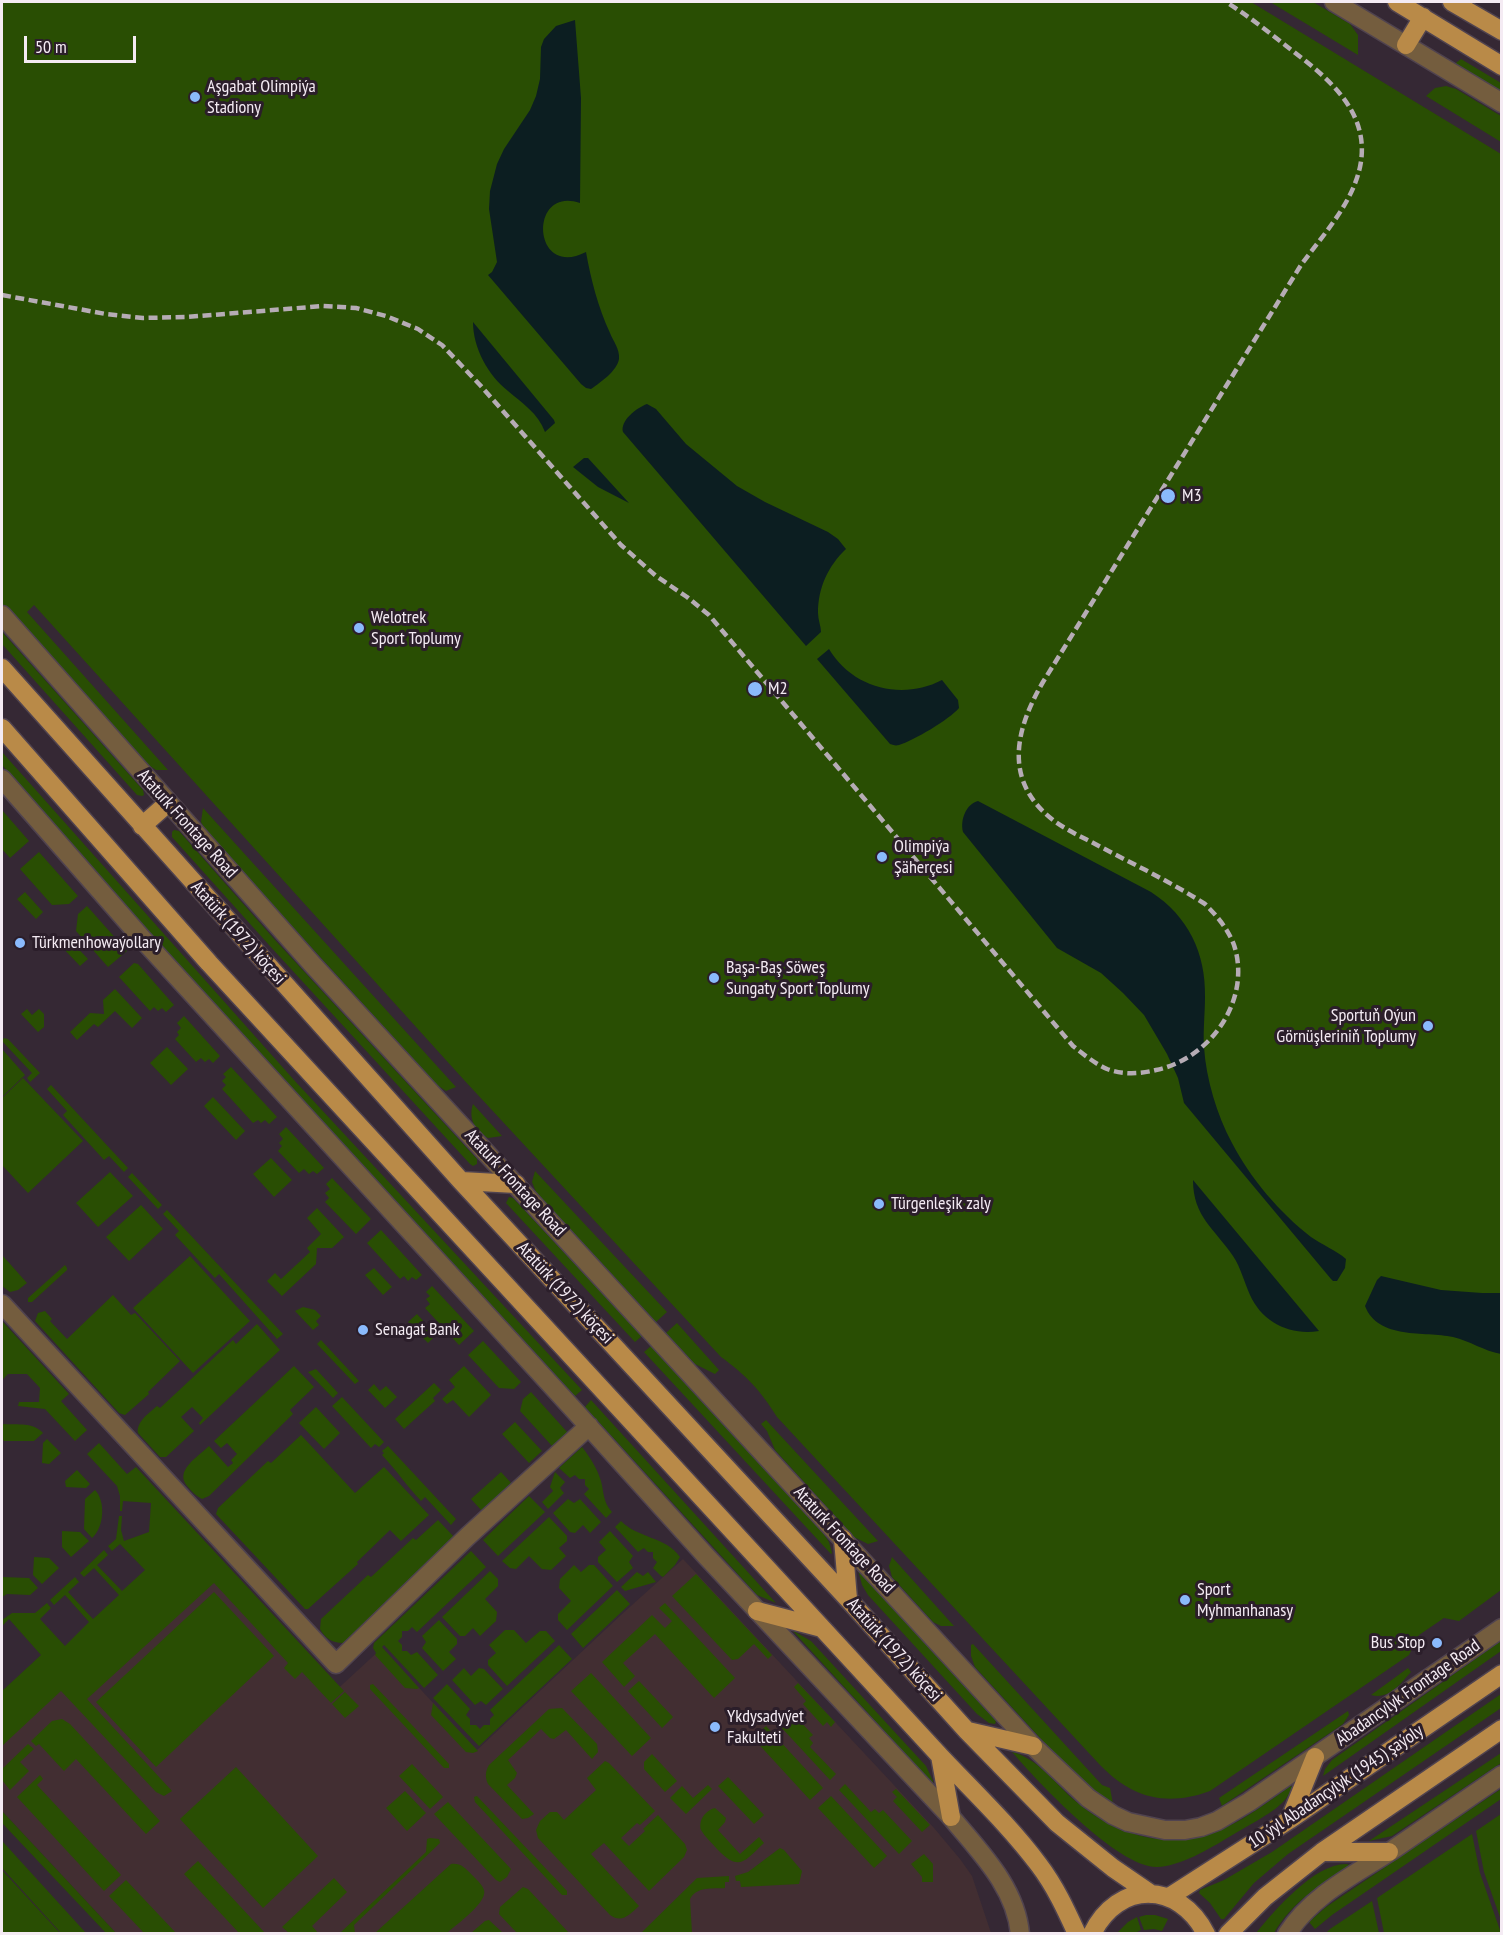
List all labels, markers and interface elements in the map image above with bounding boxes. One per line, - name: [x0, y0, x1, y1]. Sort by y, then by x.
- scale bar: [27, 24, 140, 62]
- text: 50 m: [35, 35, 67, 58]
- place label: Aşgabat Olimpiýa Stadiony: [207, 76, 316, 118]
- marker: Aşgabat Olimpiýa Stadiony: [188, 90, 202, 104]
- place label: M3: [1182, 485, 1202, 507]
- marker: M3: [1159, 487, 1177, 505]
- place label: Welotrek Sport Toplumy: [371, 607, 461, 650]
- marker: Welotrek Sport Toplumy: [352, 621, 366, 635]
- place label: M2: [768, 678, 788, 700]
- marker: M2: [746, 680, 764, 698]
- street label: Ataturk Frontage Road: [133, 765, 241, 883]
- place label: Olimpiýa Şäherçesi: [894, 836, 953, 878]
- marker: Olimpiýa Şäherçesi: [875, 850, 889, 864]
- street label: Atatürk (1972) köçesi: [186, 877, 290, 989]
- place label: Türkmenhowaýollary: [32, 932, 161, 954]
- marker: Türkmenhowaýollary: [13, 936, 27, 950]
- place label: Başa-Baş Söweş Sungaty Sport Toplumy: [726, 957, 870, 1000]
- marker: Başa-Baş Söweş Sungaty Sport Toplumy: [707, 971, 721, 985]
- place label: Sportuň Oýun Görnüşleriniň Toplumy: [1276, 1005, 1416, 1048]
- marker: Sportuň Oýun Görnüşleriniň Toplumy: [1421, 1019, 1435, 1033]
- street label: Ataturk Frontage Road: [460, 1125, 570, 1241]
- place label: Türgenleşik zaly: [891, 1193, 991, 1215]
- marker: Türgenleşik zaly: [872, 1197, 886, 1211]
- street label: Atatürk (1972) köçesi: [512, 1238, 618, 1348]
- place label: Senagat Bank: [375, 1319, 460, 1341]
- marker: Senagat Bank: [356, 1323, 370, 1337]
- street label: Ataturk Frontage Road: [789, 1482, 899, 1598]
- place label: Sport Myhmanhanasy: [1197, 1579, 1293, 1622]
- marker: Sport Myhmanhanasy: [1178, 1593, 1192, 1607]
- street label: Atatürk (1972) köçesi: [842, 1594, 946, 1706]
- place label: Bus Stop: [1371, 1632, 1425, 1654]
- street label: Abadancylyk Frontage Road: [1332, 1635, 1484, 1751]
- marker: Bus Stop: [1430, 1636, 1444, 1650]
- place label: Ykdysadyýet Fakulteti: [727, 1706, 804, 1748]
- marker: Ykdysadyýet Fakulteti: [708, 1720, 722, 1734]
- street label: 10 ýyl Abadançylyk (1945) şaýoly: [1244, 1720, 1428, 1854]

